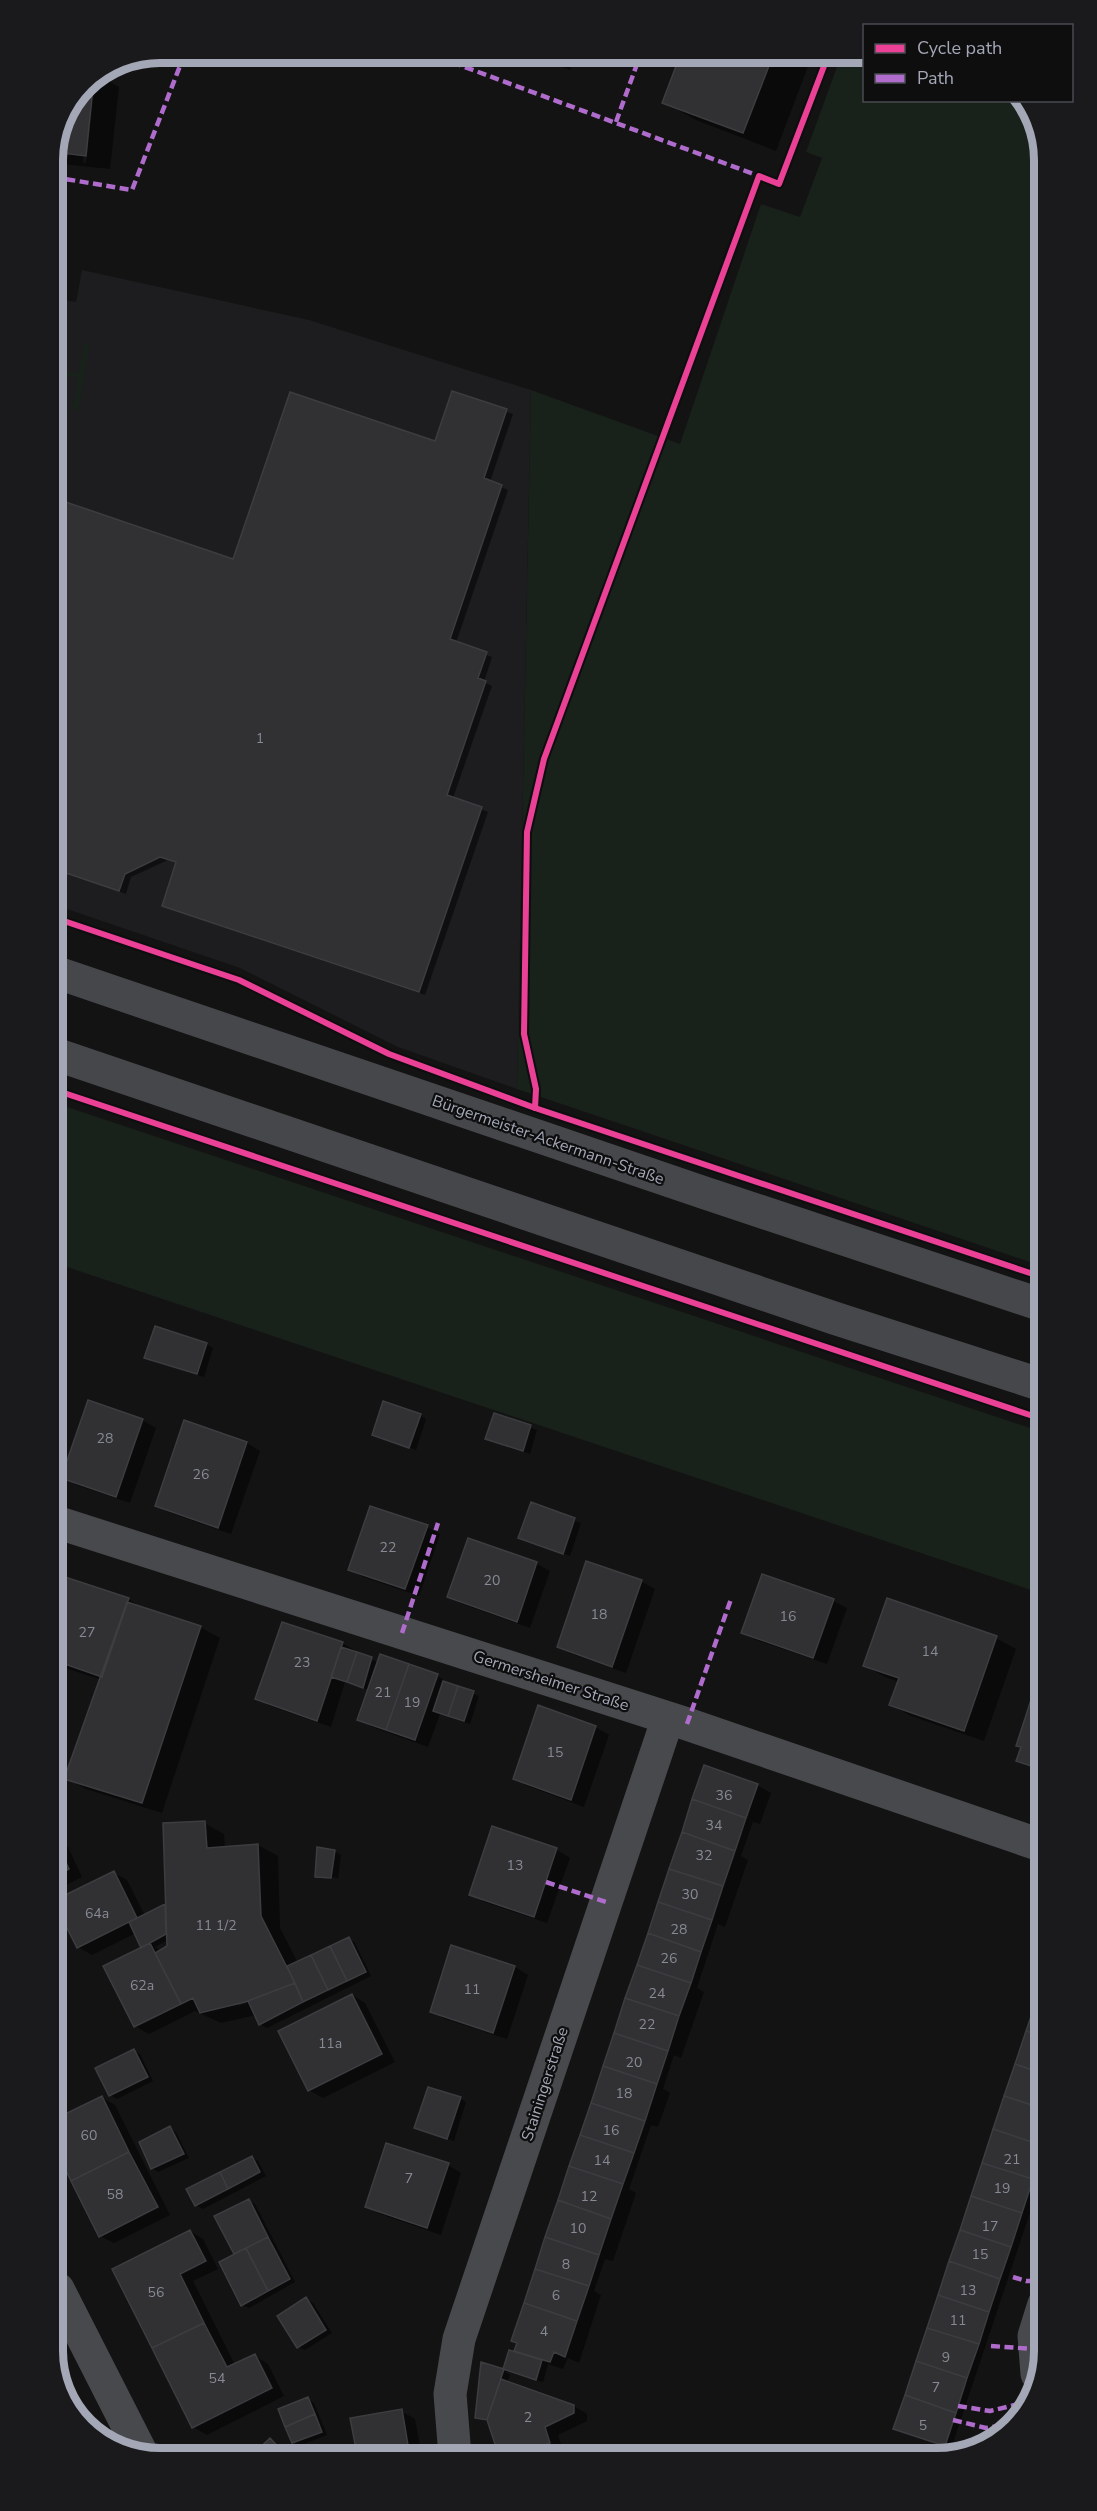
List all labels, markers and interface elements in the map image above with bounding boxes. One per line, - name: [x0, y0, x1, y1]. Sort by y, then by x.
- legend: [863, 24, 1073, 102]
- text: Cycle path: [917, 36, 1002, 60]
- text: Path: [917, 66, 954, 90]
- house number: 1: [256, 729, 264, 748]
- street label: Bürgermeister-Ackermann-Straße: [429, 1090, 667, 1190]
- house number: 28: [97, 1429, 113, 1448]
- house number: 26: [193, 1465, 209, 1484]
- house number: 22: [380, 1538, 396, 1557]
- house number: 20: [484, 1571, 500, 1590]
- house number: 18: [591, 1605, 607, 1624]
- house number: 16: [780, 1607, 796, 1626]
- house number: 27: [79, 1623, 95, 1642]
- house number: 14: [922, 1642, 938, 1661]
- street label: Germersheimer Straße: [470, 1645, 632, 1717]
- house number: 23: [294, 1653, 310, 1672]
- house number: 21: [375, 1683, 391, 1702]
- house number: 19: [404, 1693, 420, 1712]
- house number: 15: [547, 1743, 563, 1762]
- house number: 36: [716, 1786, 732, 1805]
- house number: 34: [706, 1816, 722, 1835]
- house number: 32: [696, 1846, 712, 1865]
- house number: 13: [507, 1856, 523, 1875]
- house number: 30: [682, 1885, 698, 1904]
- house number: 64a: [85, 1904, 109, 1923]
- house number: 11 1/2: [195, 1916, 237, 1935]
- house number: 28: [671, 1920, 687, 1939]
- house number: 26: [661, 1949, 677, 1968]
- house number: 62a: [130, 1976, 154, 1995]
- house number: 11: [464, 1980, 480, 1999]
- house number: 24: [649, 1984, 665, 2003]
- house number: 22: [639, 2015, 655, 2034]
- street label: Stainingerstraße: [516, 2024, 574, 2144]
- house number: 11a: [318, 2034, 342, 2053]
- house number: 20: [626, 2053, 642, 2072]
- house number: 18: [616, 2084, 632, 2103]
- house number: 16: [603, 2121, 619, 2140]
- house number: 60: [81, 2126, 97, 2145]
- house number: 21: [1004, 2150, 1020, 2169]
- house number: 14: [594, 2151, 610, 2170]
- house number: 7: [405, 2169, 413, 2188]
- house number: 19: [994, 2179, 1010, 2198]
- house number: 58: [107, 2185, 123, 2204]
- house number: 12: [581, 2187, 597, 2206]
- house number: 17: [982, 2217, 998, 2236]
- house number: 10: [570, 2219, 586, 2238]
- house number: 15: [972, 2245, 988, 2264]
- house number: 8: [562, 2255, 570, 2274]
- house number: 13: [960, 2281, 976, 2300]
- house number: 56: [148, 2283, 164, 2302]
- house number: 6: [552, 2286, 560, 2305]
- house number: 11: [950, 2311, 966, 2330]
- house number: 4: [540, 2322, 548, 2341]
- house number: 9: [942, 2348, 950, 2367]
- house number: 54: [209, 2369, 225, 2388]
- house number: 7: [932, 2378, 940, 2397]
- house number: 2: [524, 2408, 532, 2427]
- house number: 5: [919, 2416, 927, 2435]

